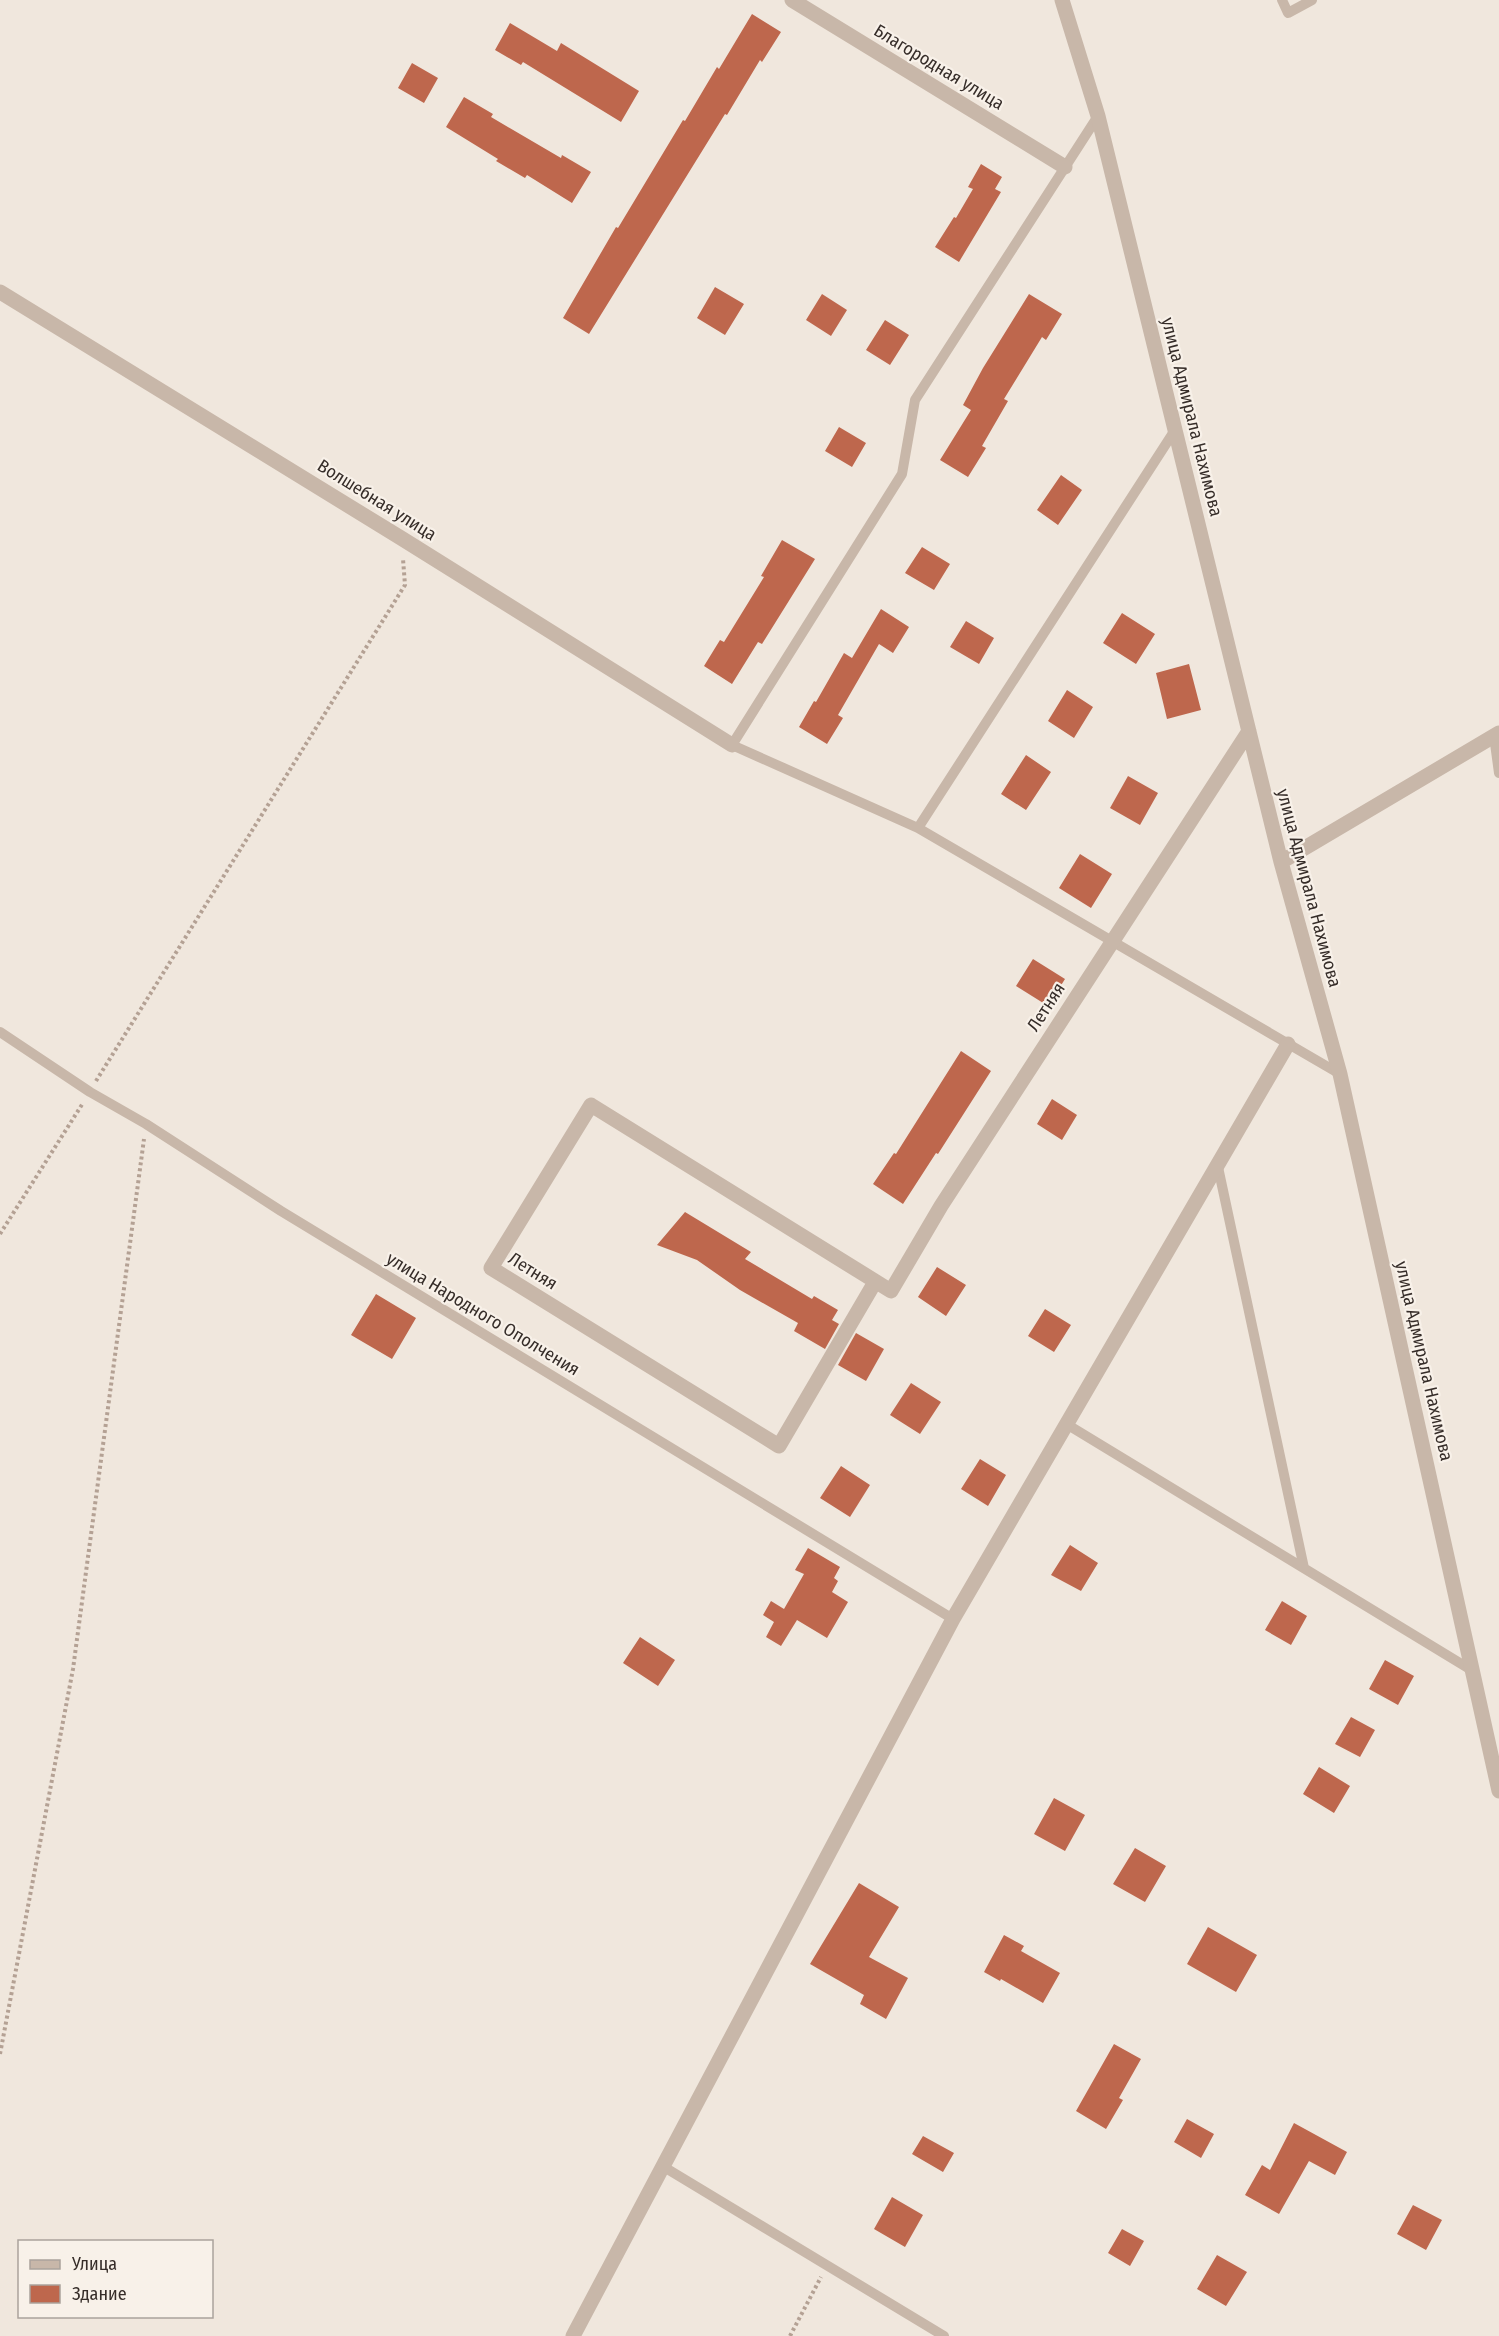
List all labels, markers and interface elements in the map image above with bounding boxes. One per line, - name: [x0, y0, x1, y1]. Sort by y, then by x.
- street label: Благородная улица: [870, 19, 1008, 115]
- street label: улица Адмирала Нахимова: [1157, 315, 1227, 519]
- street label: Волшебная улица: [313, 455, 441, 545]
- street label: улица Адмирала Нахимова: [1272, 786, 1346, 990]
- street label: Летняя: [1022, 978, 1070, 1036]
- street label: улица Народного Ополчения: [382, 1247, 584, 1381]
- street label: Летняя: [504, 1247, 562, 1295]
- street label: улица Адмирала Нахимова: [1390, 1259, 1458, 1463]
- legend: [18, 2240, 213, 2318]
- text: Улица: [71, 2253, 117, 2275]
- text: Здание: [72, 2283, 127, 2305]

